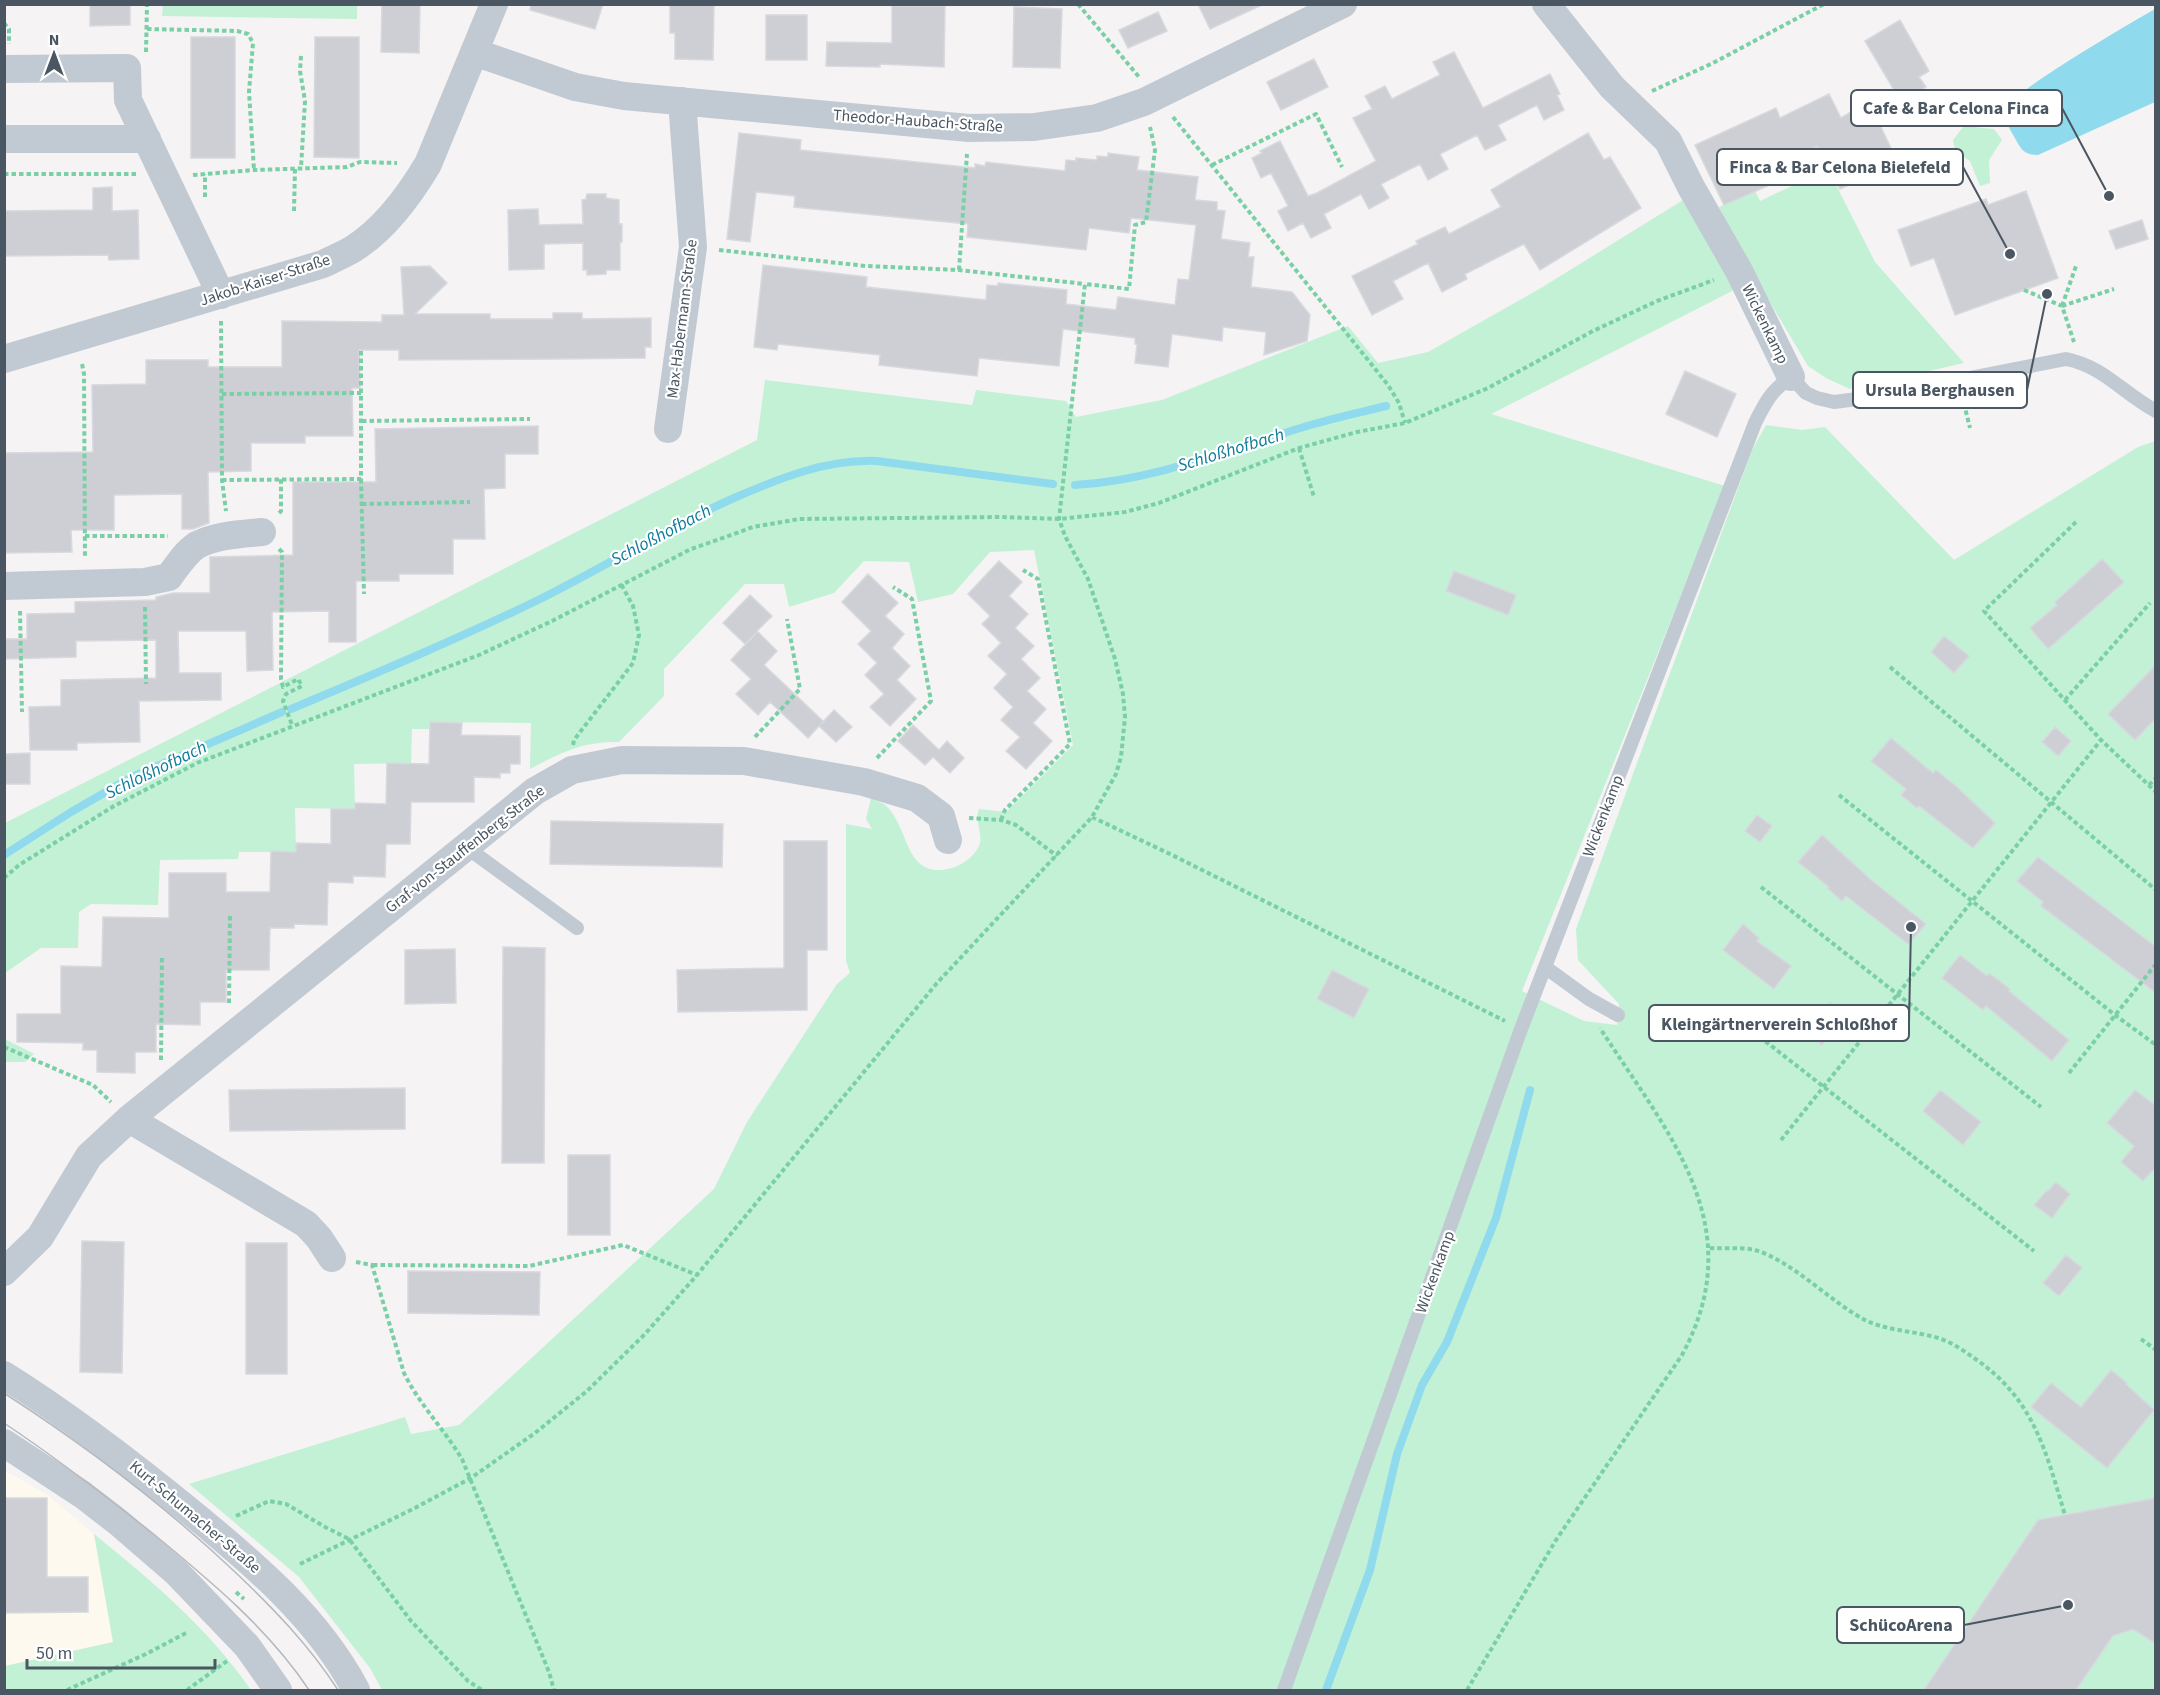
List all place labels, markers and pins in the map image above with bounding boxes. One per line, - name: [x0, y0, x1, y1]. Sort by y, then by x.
- callout: Cafe & Bar Celona Finca: [1851, 90, 2062, 126]
- callout: Finca & Bar Celona Bielefeld: [1717, 149, 1963, 185]
- callout: Ursula Berghausen: [1853, 372, 2027, 408]
- callout: Kleingärtnerverein Schloßhof: [1649, 1005, 1909, 1041]
- callout: SchücoArena: [1837, 1607, 1964, 1643]

